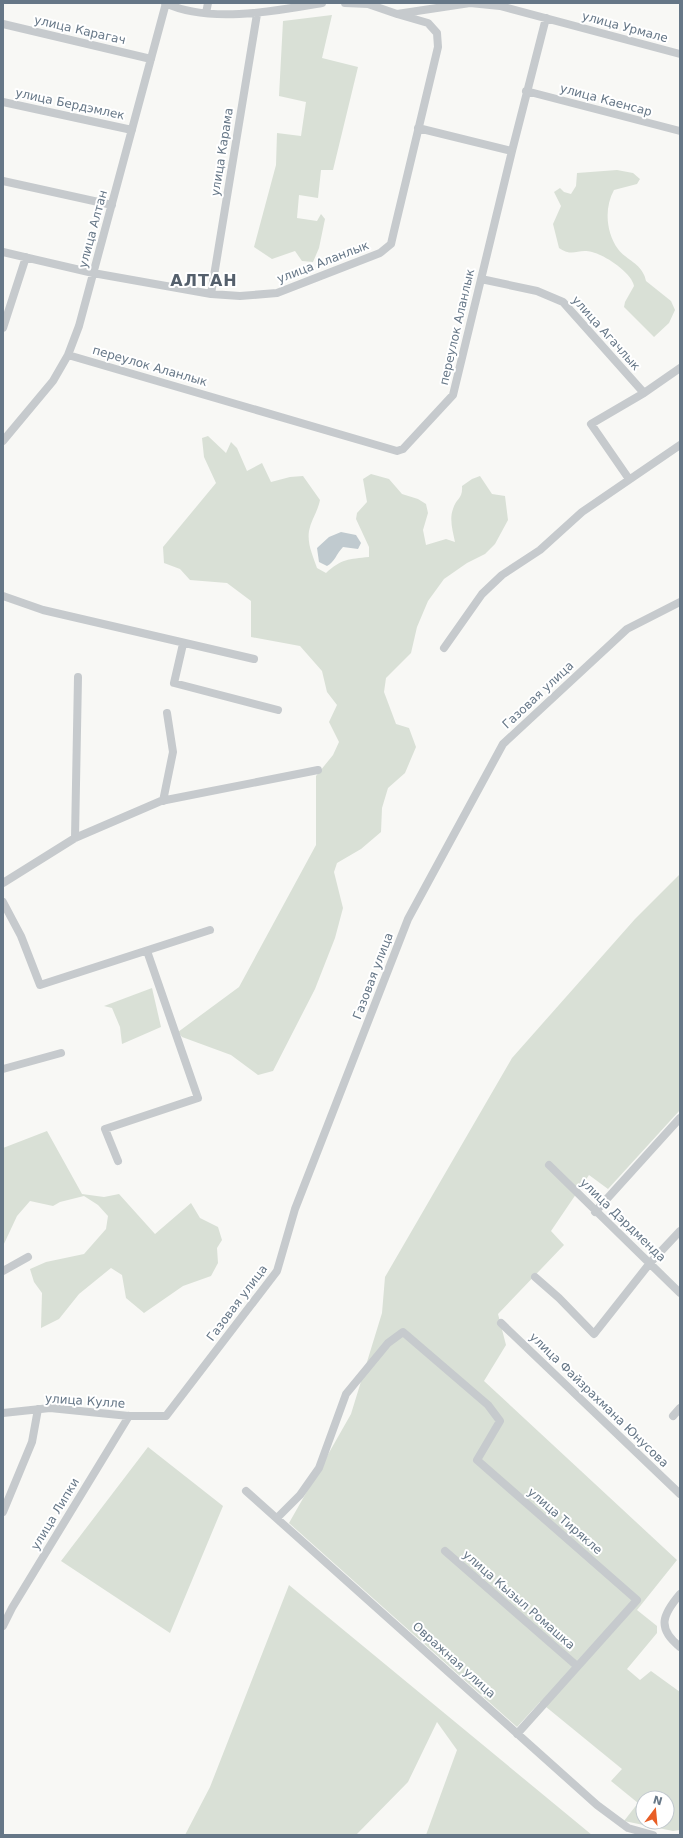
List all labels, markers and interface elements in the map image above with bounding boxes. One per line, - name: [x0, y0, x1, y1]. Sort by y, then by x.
- street label: улица Урмале: [581, 9, 669, 45]
- street label: улица Карагач: [33, 13, 127, 47]
- street label: улица Каенсар: [559, 81, 653, 119]
- street label: улица Бердэмлек: [14, 86, 126, 122]
- street label: улица Карама: [208, 107, 236, 197]
- street label: улица Алтан: [76, 189, 110, 269]
- street label: улица Аланлык: [275, 238, 371, 286]
- street label: переулок Аланлык: [437, 268, 477, 386]
- district label: АЛТАН: [170, 271, 238, 290]
- street label: улица Агачлык: [569, 293, 643, 373]
- street label: переулок Аланлык: [91, 343, 209, 389]
- street label: Газовая улица: [500, 659, 576, 731]
- street label: Газовая улица: [350, 931, 396, 1021]
- street label: улица Дэрдменда: [577, 1175, 669, 1265]
- street label: Газовая улица: [204, 1262, 270, 1344]
- street label: улица Файзрахмана Юнусова: [527, 1330, 671, 1470]
- street label: улица Кулле: [44, 1391, 126, 1411]
- street label: улица Липки: [28, 1475, 82, 1553]
- street label: улица Тирякле: [525, 1485, 605, 1557]
- street label: улица Кызыл Ромашка: [460, 1548, 578, 1652]
- street label: Овражная улица: [410, 1619, 498, 1701]
- north arrow: [635, 1790, 675, 1830]
- text: N: [651, 1793, 664, 1808]

